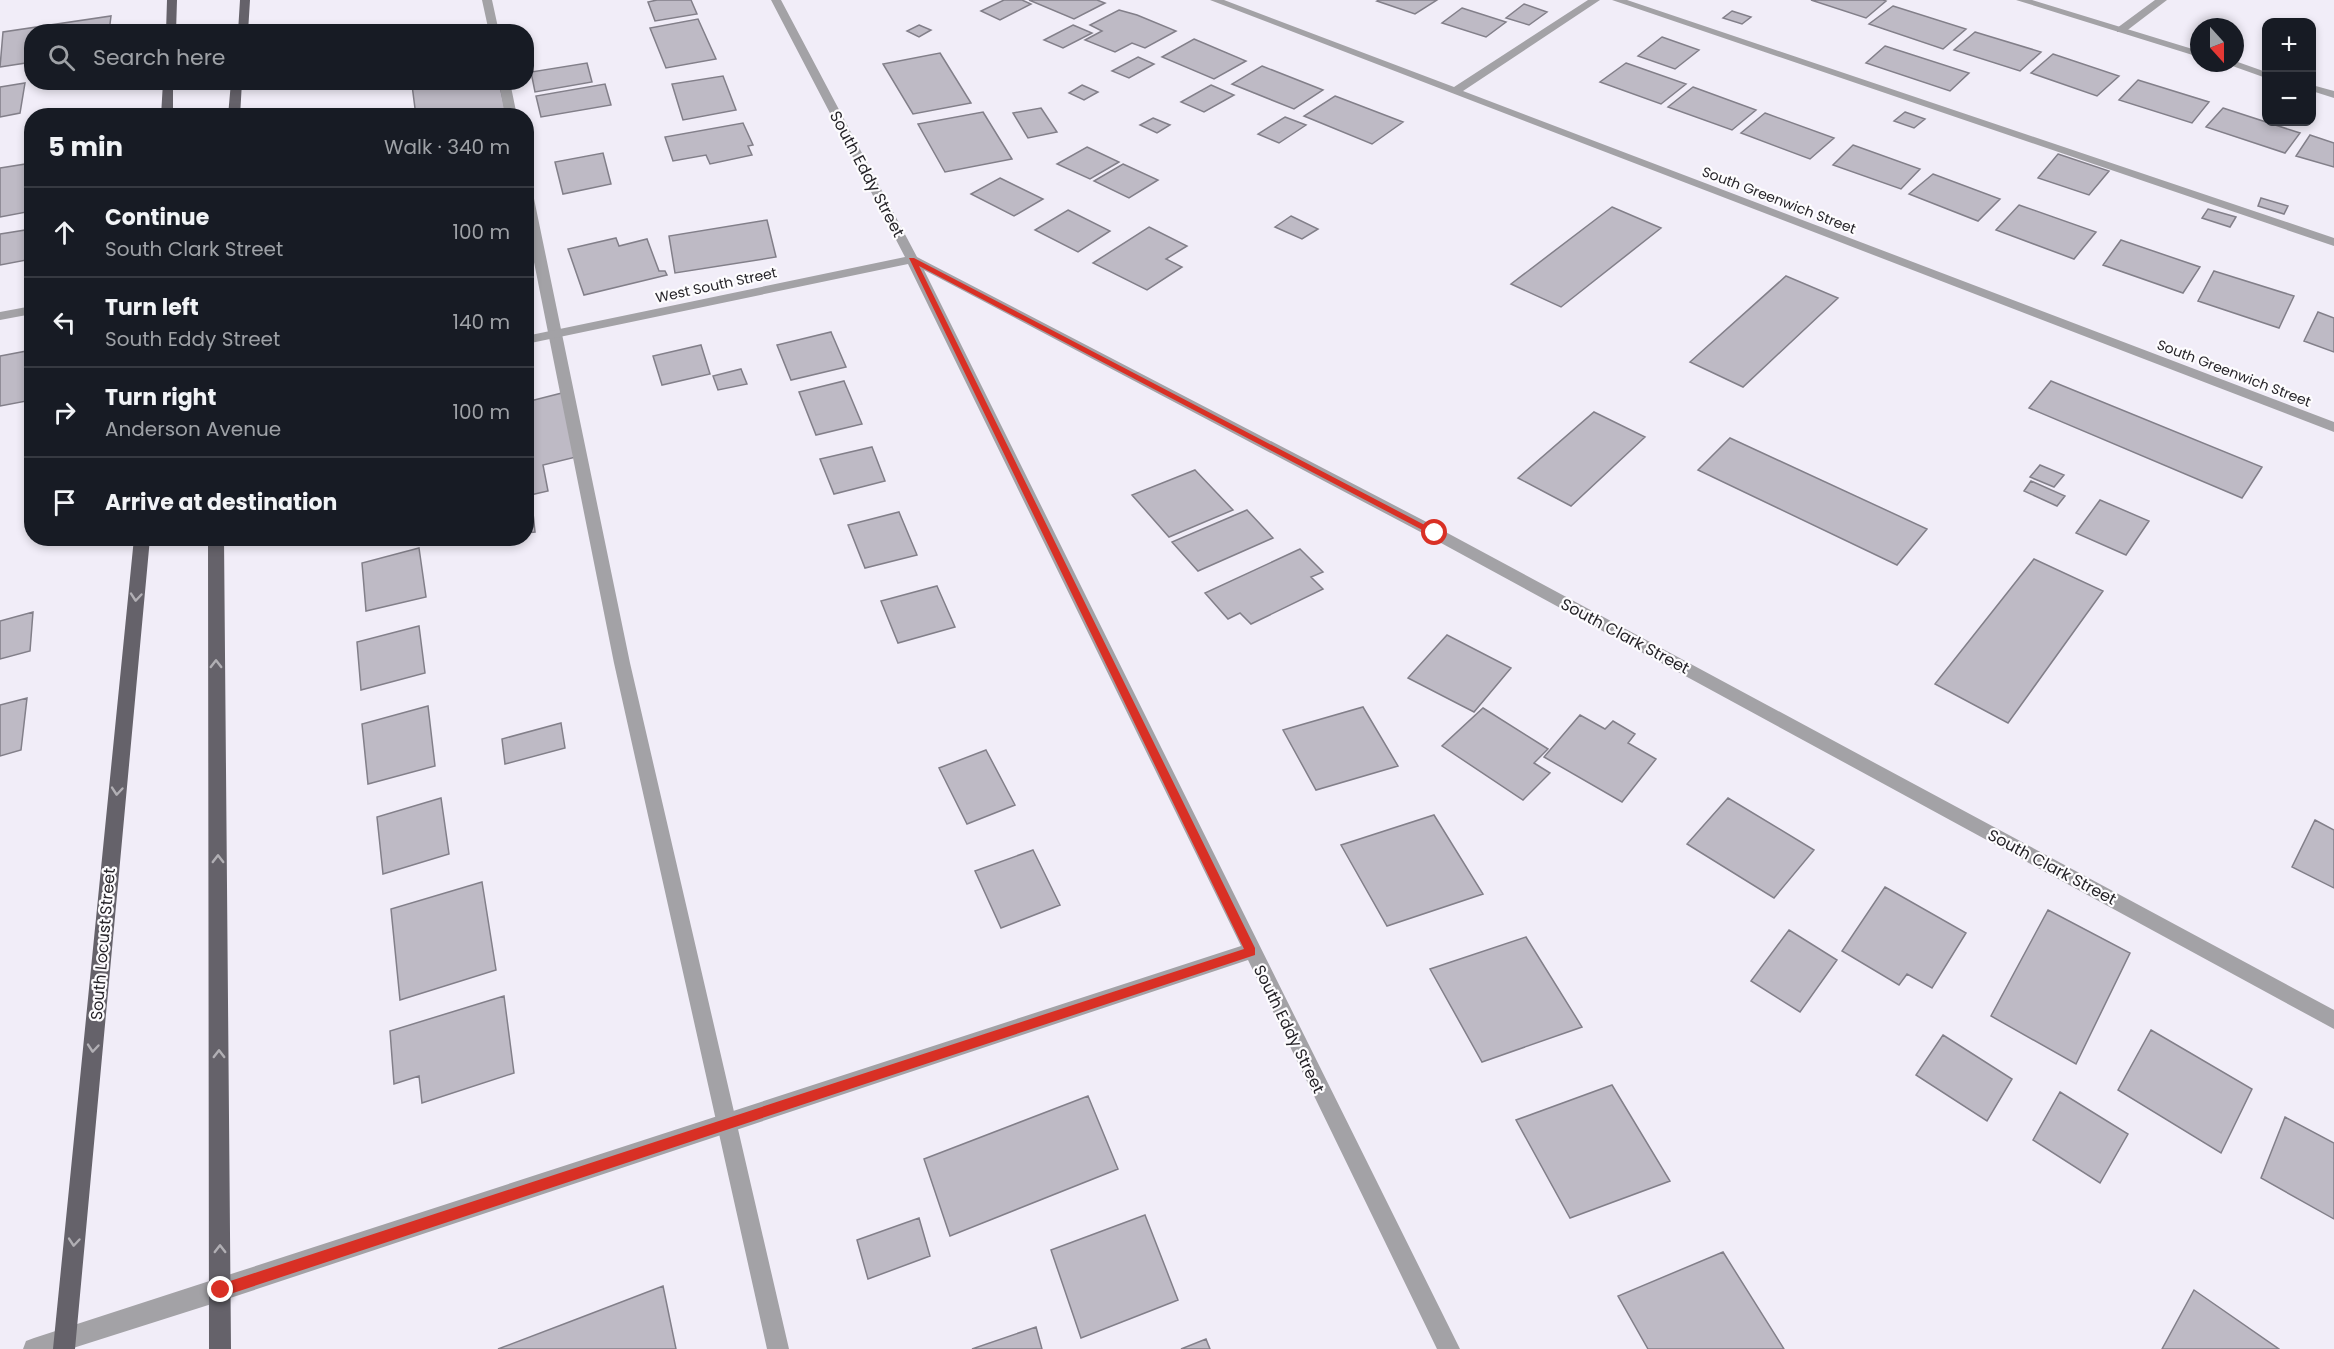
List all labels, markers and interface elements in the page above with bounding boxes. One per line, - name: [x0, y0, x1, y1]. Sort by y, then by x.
- north arrow: [2190, 18, 2244, 72]
- map controls: [2262, 18, 2316, 126]
- button: +: [2262, 18, 2316, 72]
- search box: [24, 24, 534, 90]
- icon: search: [45, 41, 78, 74]
- text: Search here: [93, 42, 226, 73]
- button: −: [2262, 72, 2316, 126]
- street label: South Eddy Street: [824, 107, 910, 241]
- text: 5 min: [48, 129, 123, 165]
- text: Walk · 340 m: [384, 133, 510, 161]
- street label: South Greenwich Street: [1699, 161, 1859, 239]
- text: Continue: [105, 202, 209, 233]
- icon: ahead: [48, 216, 81, 249]
- text: 100 m: [453, 218, 510, 246]
- text: South Clark Street: [105, 235, 283, 263]
- street label: West South Street: [654, 262, 778, 308]
- text: Turn left: [105, 292, 199, 323]
- icon: left: [48, 306, 81, 339]
- text: 140 m: [453, 308, 510, 336]
- text: South Eddy Street: [105, 325, 280, 353]
- street label: South Greenwich Street: [2154, 334, 2314, 412]
- text: Turn right: [105, 382, 216, 413]
- icon: right: [48, 396, 81, 429]
- text: 100 m: [453, 398, 510, 426]
- text: Anderson Avenue: [105, 415, 281, 443]
- icon: arrive: [48, 486, 81, 519]
- text: Arrive at destination: [105, 487, 337, 518]
- route start: [1421, 519, 1447, 545]
- one-way arrow: [130, 592, 143, 601]
- street label: South Clark Street: [1557, 592, 1694, 680]
- one-way arrow: [210, 659, 223, 668]
- one-way arrow: [111, 786, 124, 795]
- street label: South Clark Street: [1984, 823, 2121, 911]
- one-way arrow: [212, 854, 224, 863]
- street label: South Locust Street: [85, 867, 121, 1021]
- street label: South Eddy Street: [1248, 961, 1330, 1097]
- one-way arrow: [87, 1043, 100, 1052]
- one-way arrow: [213, 1049, 225, 1058]
- one-way arrow: [68, 1237, 81, 1246]
- one-way arrow: [214, 1244, 226, 1253]
- route end: [207, 1276, 233, 1302]

